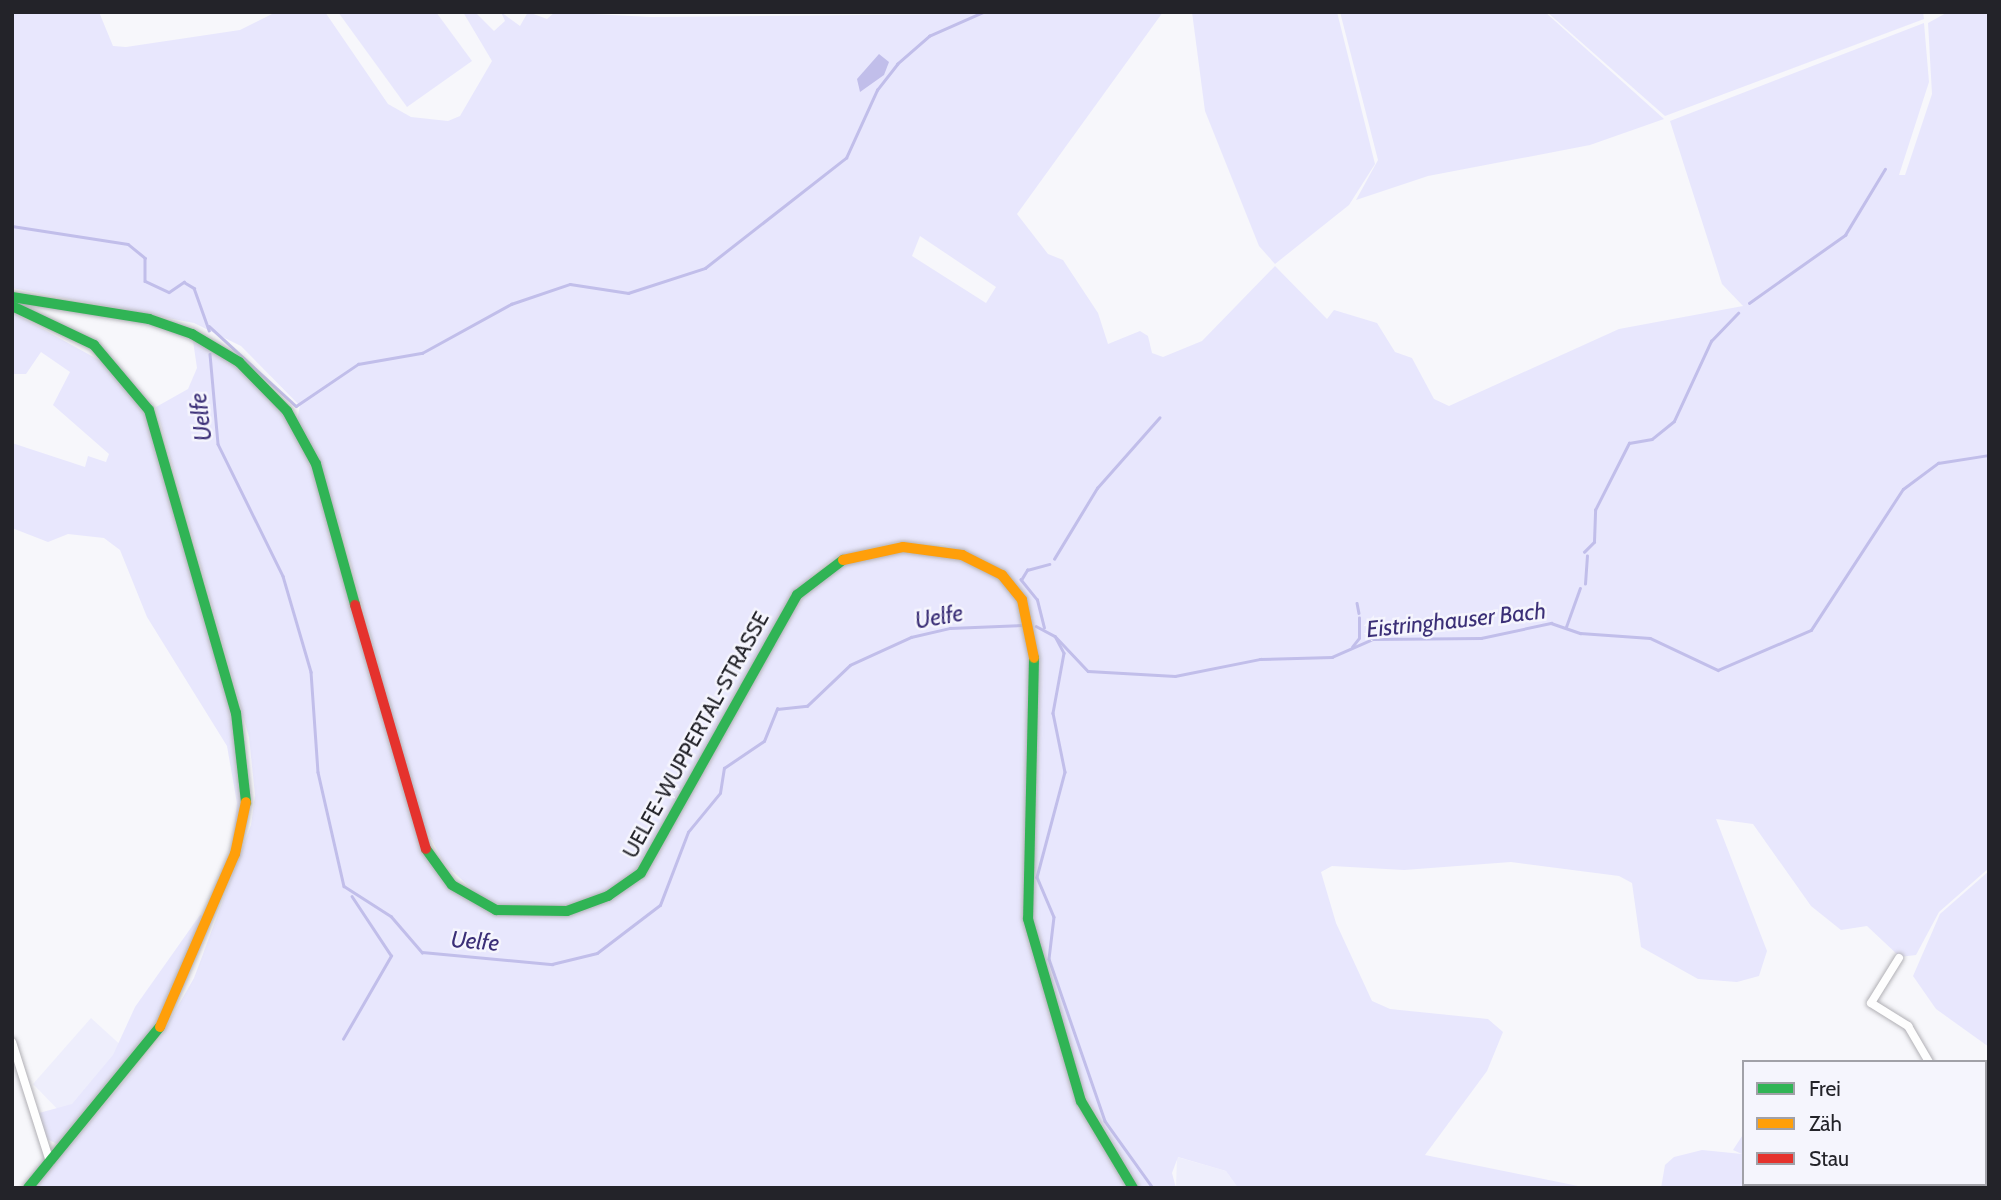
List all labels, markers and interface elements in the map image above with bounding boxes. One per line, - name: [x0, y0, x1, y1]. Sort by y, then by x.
- water label: Uelfe: [184, 391, 218, 443]
- water label: Eistringhauser Bach: [1365, 597, 1547, 643]
- water label: Uelfe: [913, 599, 965, 635]
- street label: UELFE-WUPPERTAL-STRASSE: [618, 607, 774, 863]
- water label: Uelfe: [450, 925, 500, 957]
- legend: [1742, 1060, 1987, 1186]
- text: Frei: [1809, 1076, 1841, 1101]
- text: Zäh: [1809, 1111, 1842, 1136]
- text: Stau: [1809, 1146, 1849, 1171]

